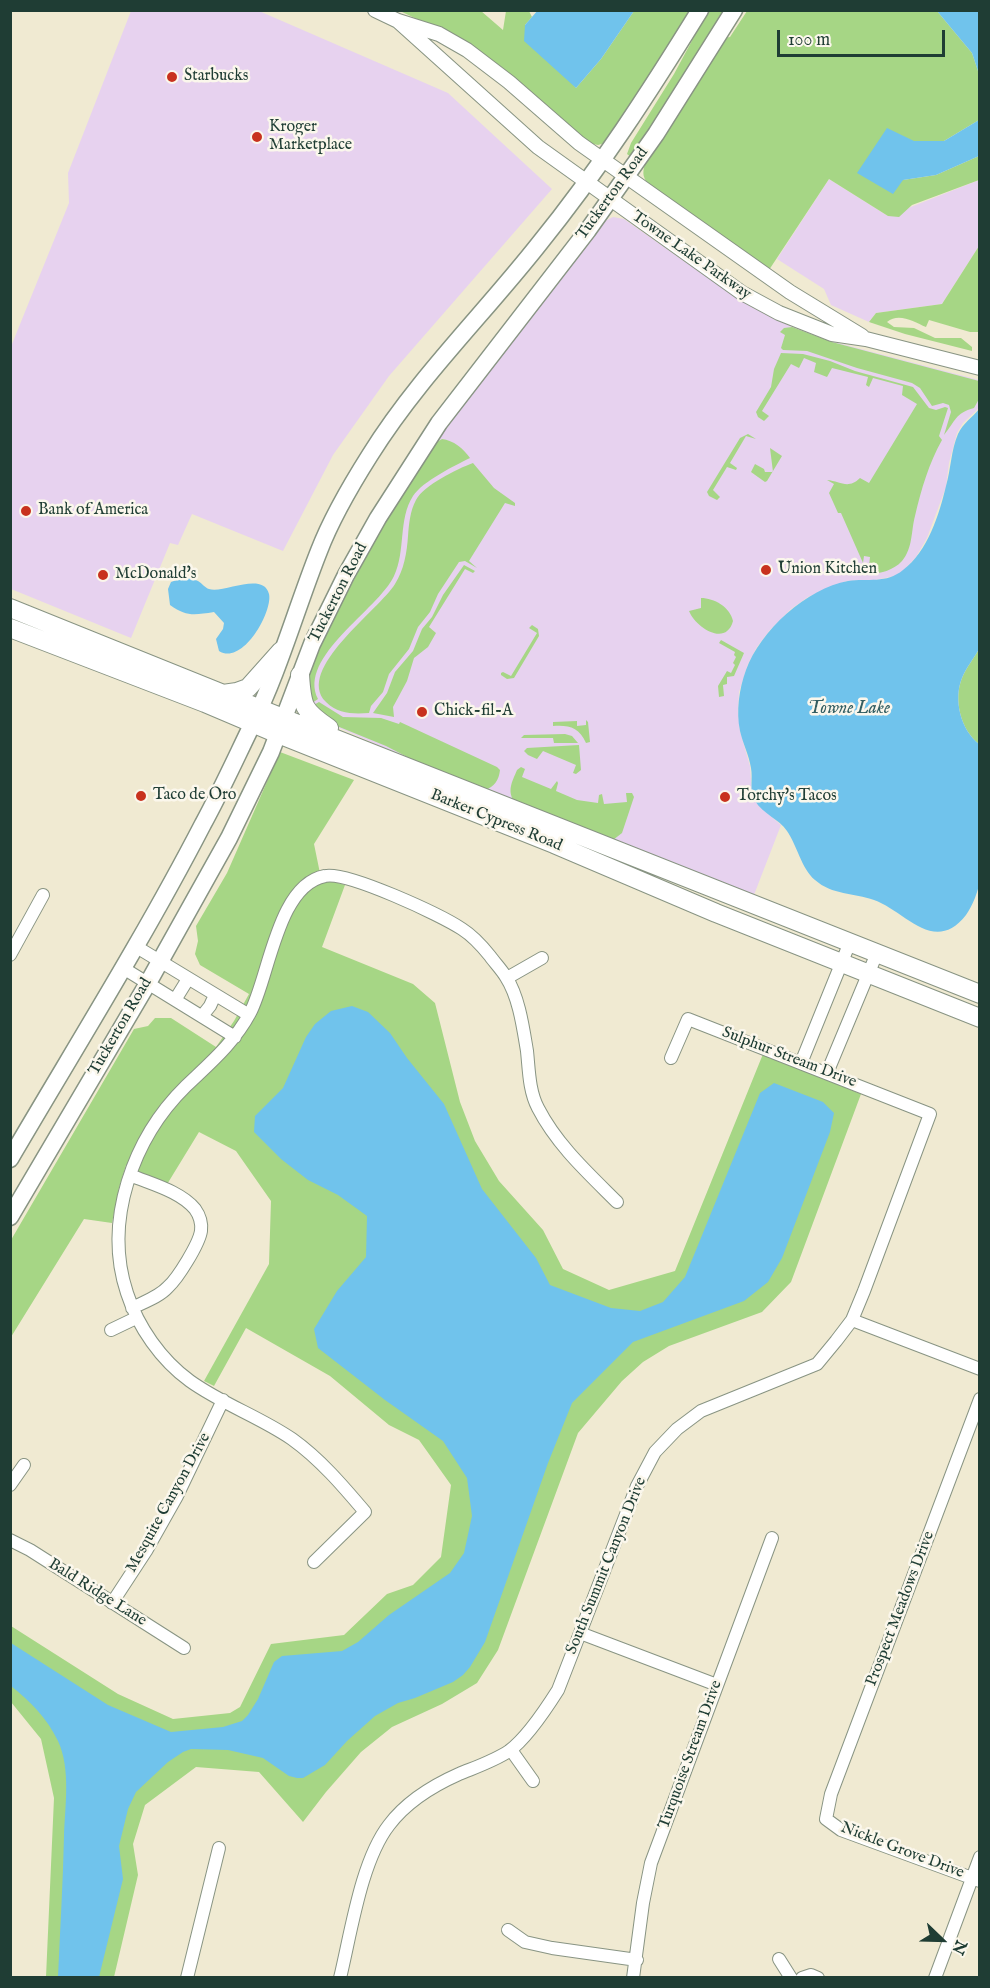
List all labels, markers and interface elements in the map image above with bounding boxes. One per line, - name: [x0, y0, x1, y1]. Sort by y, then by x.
- scale bar: [780, 18, 948, 56]
- text: 100 m: [788, 29, 830, 52]
- place label: Starbucks: [184, 67, 248, 87]
- marker: Starbucks: [165, 70, 179, 84]
- place label: Kroger Marketplace: [269, 118, 352, 156]
- marker: Kroger Marketplace: [250, 130, 264, 144]
- street label: Tuckerton Road: [573, 144, 653, 244]
- street label: Towne Lake Parkway: [628, 208, 754, 304]
- place label: Bank of America: [38, 501, 148, 521]
- marker: Bank of America: [19, 504, 33, 518]
- street label: Tuckerton Road: [306, 540, 372, 646]
- place label: Union Kitchen: [778, 560, 877, 580]
- marker: Union Kitchen: [759, 563, 773, 577]
- place label: McDonald's: [115, 565, 196, 585]
- marker: McDonald's: [96, 568, 110, 582]
- water label: Towne Lake: [808, 698, 890, 720]
- place label: Chick-fil-A: [434, 702, 513, 722]
- marker: Chick-fil-A: [415, 705, 429, 719]
- place label: Taco de Oro: [153, 786, 236, 806]
- street label: Barker Cypress Road: [427, 786, 565, 856]
- place label: Torchy's Tacos: [737, 787, 837, 807]
- marker: Taco de Oro: [134, 789, 148, 803]
- marker: Torchy's Tacos: [718, 790, 732, 804]
- street label: Tuckerton Road: [85, 975, 157, 1079]
- street label: Sulphur Stream Drive: [719, 1024, 859, 1092]
- street label: Mesquite Canyon Drive: [123, 1430, 215, 1576]
- street label: South Summit Canyon Drive: [563, 1475, 651, 1657]
- street label: Prospect Meadows Drive: [863, 1529, 939, 1689]
- street label: Bald Ridge Lane: [44, 1555, 150, 1631]
- street label: Turquoise Stream Drive: [655, 1678, 727, 1832]
- street label: Nickle Grove Drive: [838, 1819, 966, 1883]
- north arrow: [912, 1910, 972, 1970]
- text: N: [947, 1937, 970, 1957]

